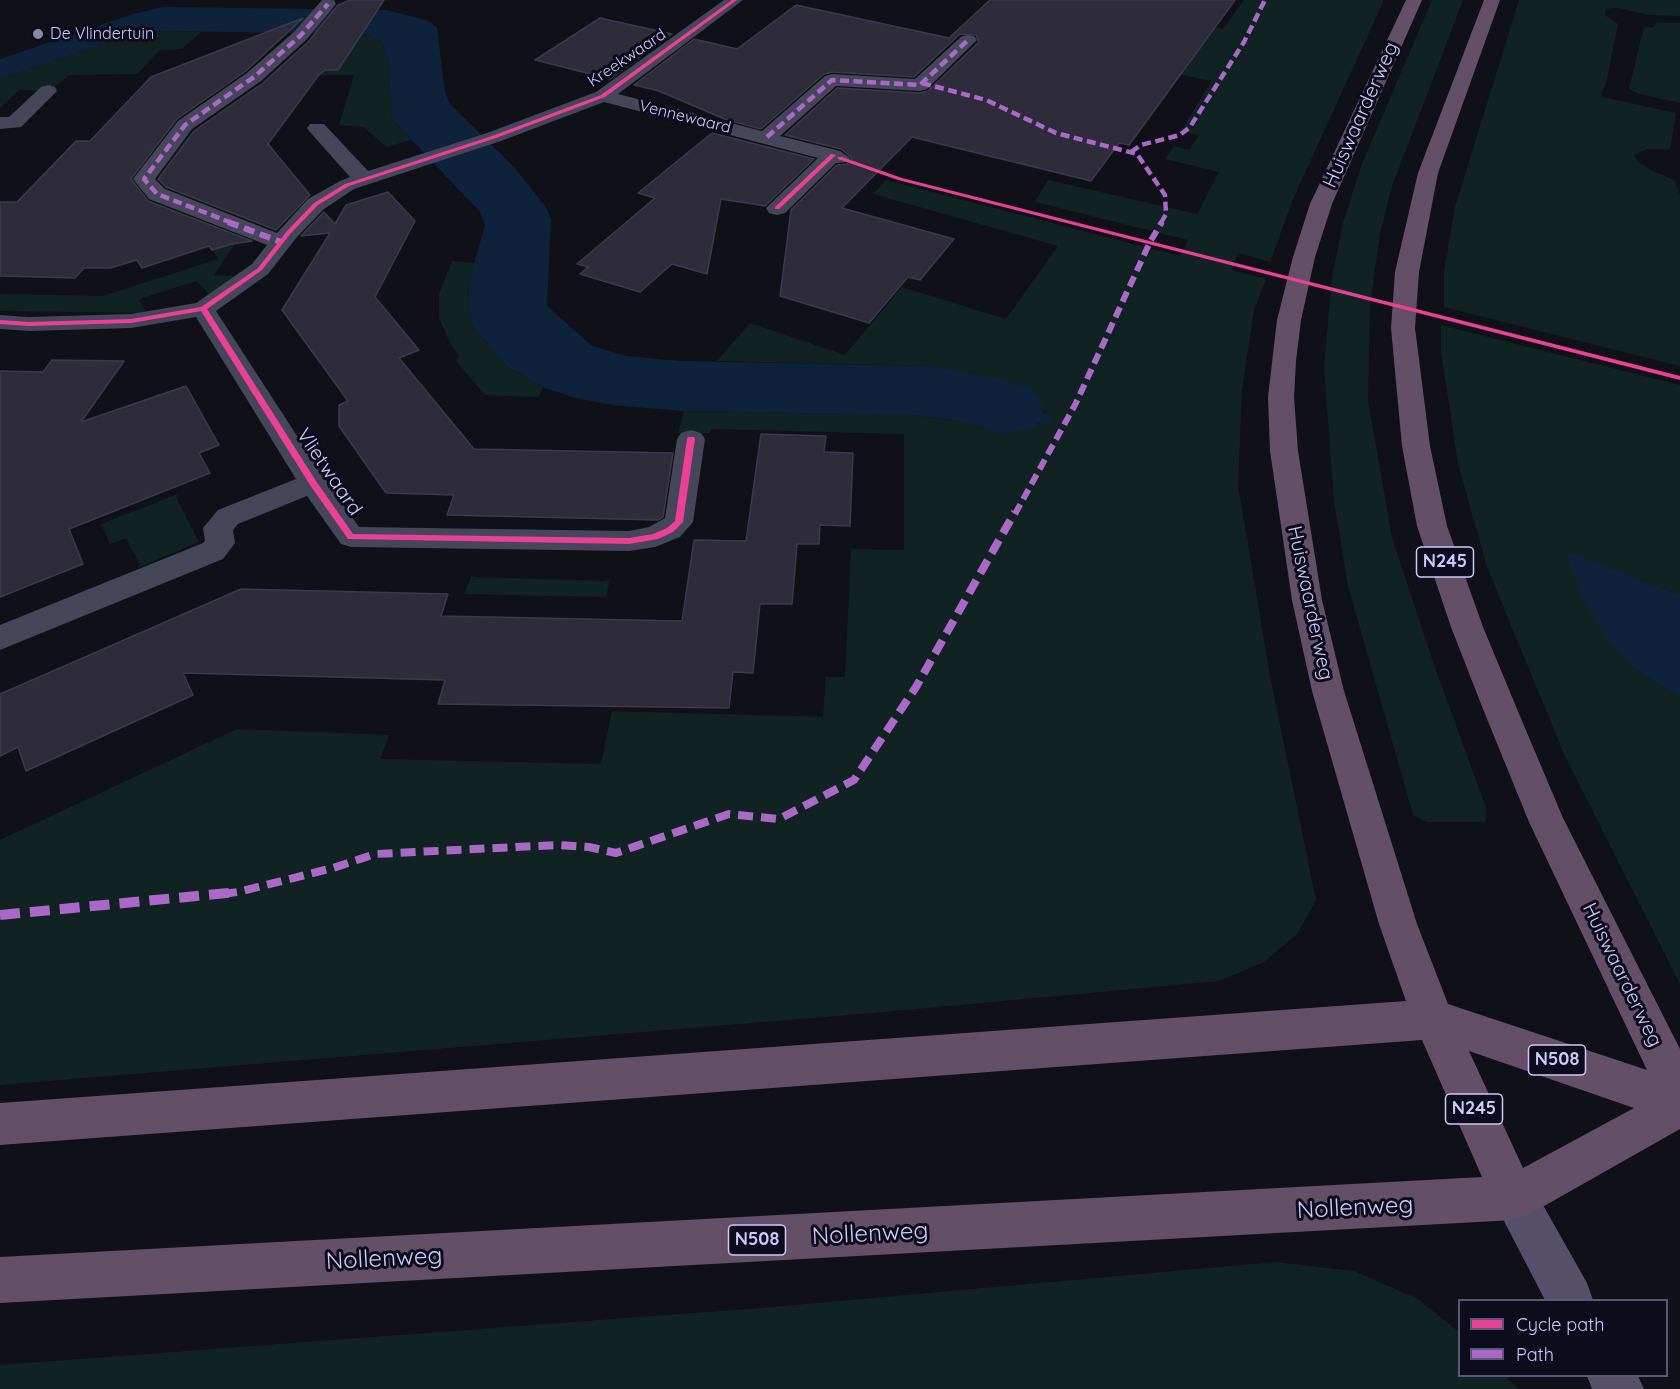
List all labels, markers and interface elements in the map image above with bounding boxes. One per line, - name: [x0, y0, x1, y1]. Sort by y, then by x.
- place label: De Vlindertuin: [50, 24, 154, 44]
- street label: Kreekwaard: [584, 25, 670, 91]
- marker: De Vlindertuin: [31, 27, 45, 41]
- street label: Huiswaarderweg: [1318, 38, 1404, 192]
- street label: Vennewaard: [637, 96, 733, 138]
- street label: Vlietwaard: [291, 424, 367, 520]
- street label: Huiswaarderweg: [1282, 524, 1338, 682]
- road number: N245: [1416, 547, 1474, 577]
- street label: Huiswaarderweg: [1577, 899, 1667, 1051]
- road number: N508: [1528, 1045, 1586, 1075]
- road number: N245: [1446, 1094, 1502, 1124]
- street label: Nollenweg: [1296, 1191, 1414, 1225]
- street label: Nollenweg: [811, 1217, 929, 1251]
- road number: N508: [728, 1225, 786, 1255]
- street label: Nollenweg: [325, 1242, 443, 1276]
- legend: [1458, 1299, 1668, 1377]
- text: Cycle path: [1516, 1313, 1604, 1336]
- text: Path: [1516, 1343, 1554, 1366]

